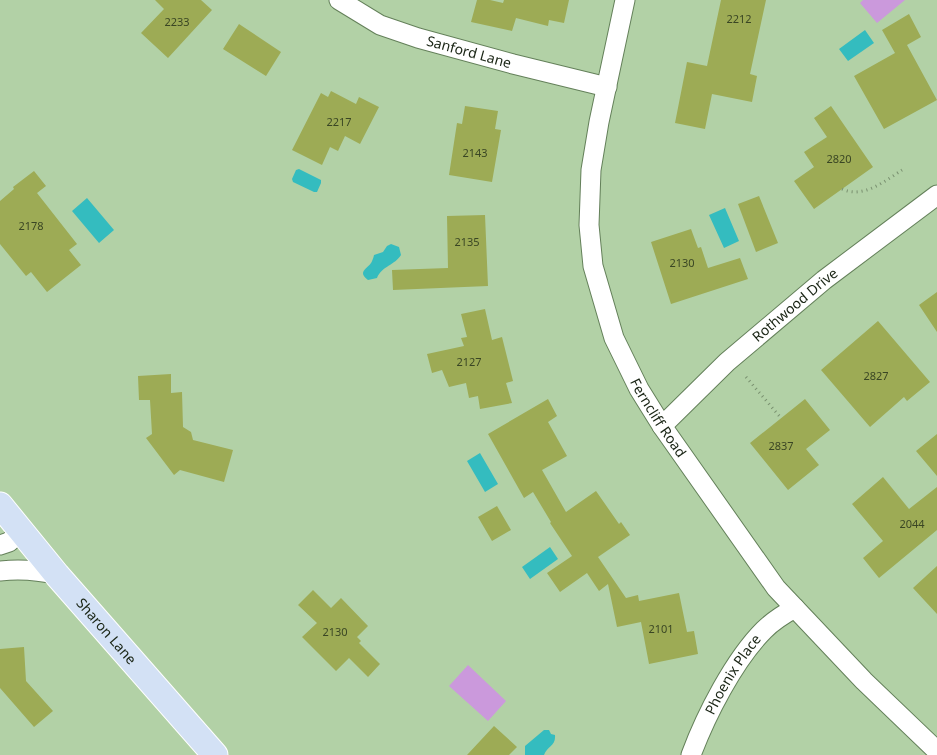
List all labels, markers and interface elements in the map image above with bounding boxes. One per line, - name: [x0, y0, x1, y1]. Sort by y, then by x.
- house number: 2212: [726, 11, 752, 26]
- house number: 2233: [164, 14, 190, 29]
- street label: Sanford Lane: [425, 31, 514, 72]
- house number: 2217: [326, 114, 352, 129]
- house number: 2143: [462, 145, 488, 160]
- house number: 2820: [826, 151, 852, 166]
- house number: 2178: [18, 218, 44, 233]
- house number: 2135: [454, 234, 480, 249]
- house number: 2130: [669, 255, 695, 270]
- street label: Rothwood Drive: [748, 263, 841, 346]
- house number: 2127: [456, 354, 482, 369]
- house number: 2827: [863, 368, 889, 383]
- street label: Ferncliff Road: [626, 375, 691, 461]
- house number: 2837: [768, 438, 794, 453]
- house number: 2044: [899, 516, 925, 531]
- street label: Sharon Lane: [72, 594, 141, 668]
- house number: 2101: [648, 621, 674, 636]
- house number: 2130: [322, 624, 348, 639]
- street label: Phoenix Place: [700, 630, 765, 718]

